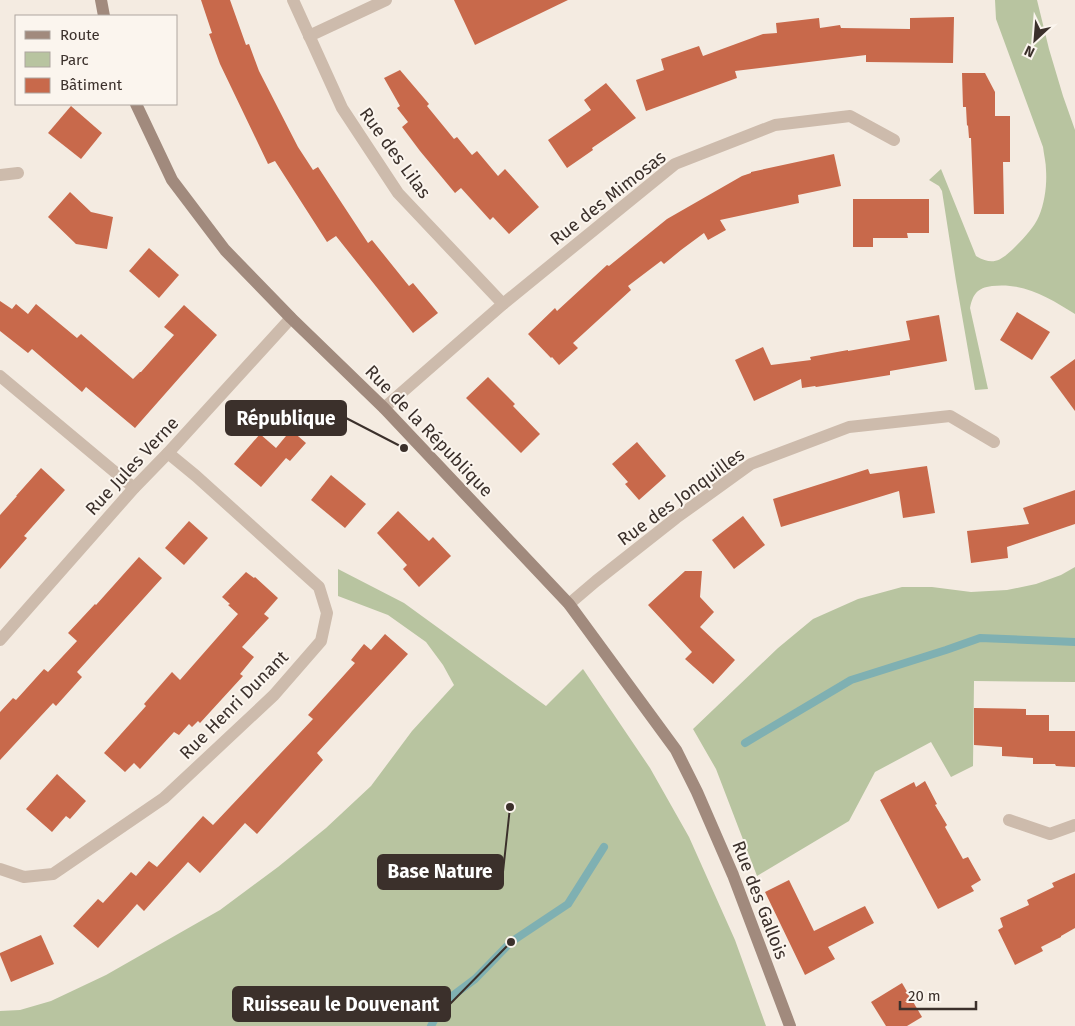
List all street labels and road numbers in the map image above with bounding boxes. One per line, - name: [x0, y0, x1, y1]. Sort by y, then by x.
- street label: Rue des Lilas: [355, 103, 435, 203]
- street label: Rue des Mimosas: [546, 146, 670, 250]
- street label: Rue de la République: [360, 361, 498, 501]
- street label: Rue Jules Verne: [81, 412, 183, 520]
- street label: Rue des Jonquilles: [613, 444, 749, 550]
- street label: Rue Henri Dunant: [175, 646, 293, 764]
- street label: Rue des Gallois: [727, 838, 793, 962]

